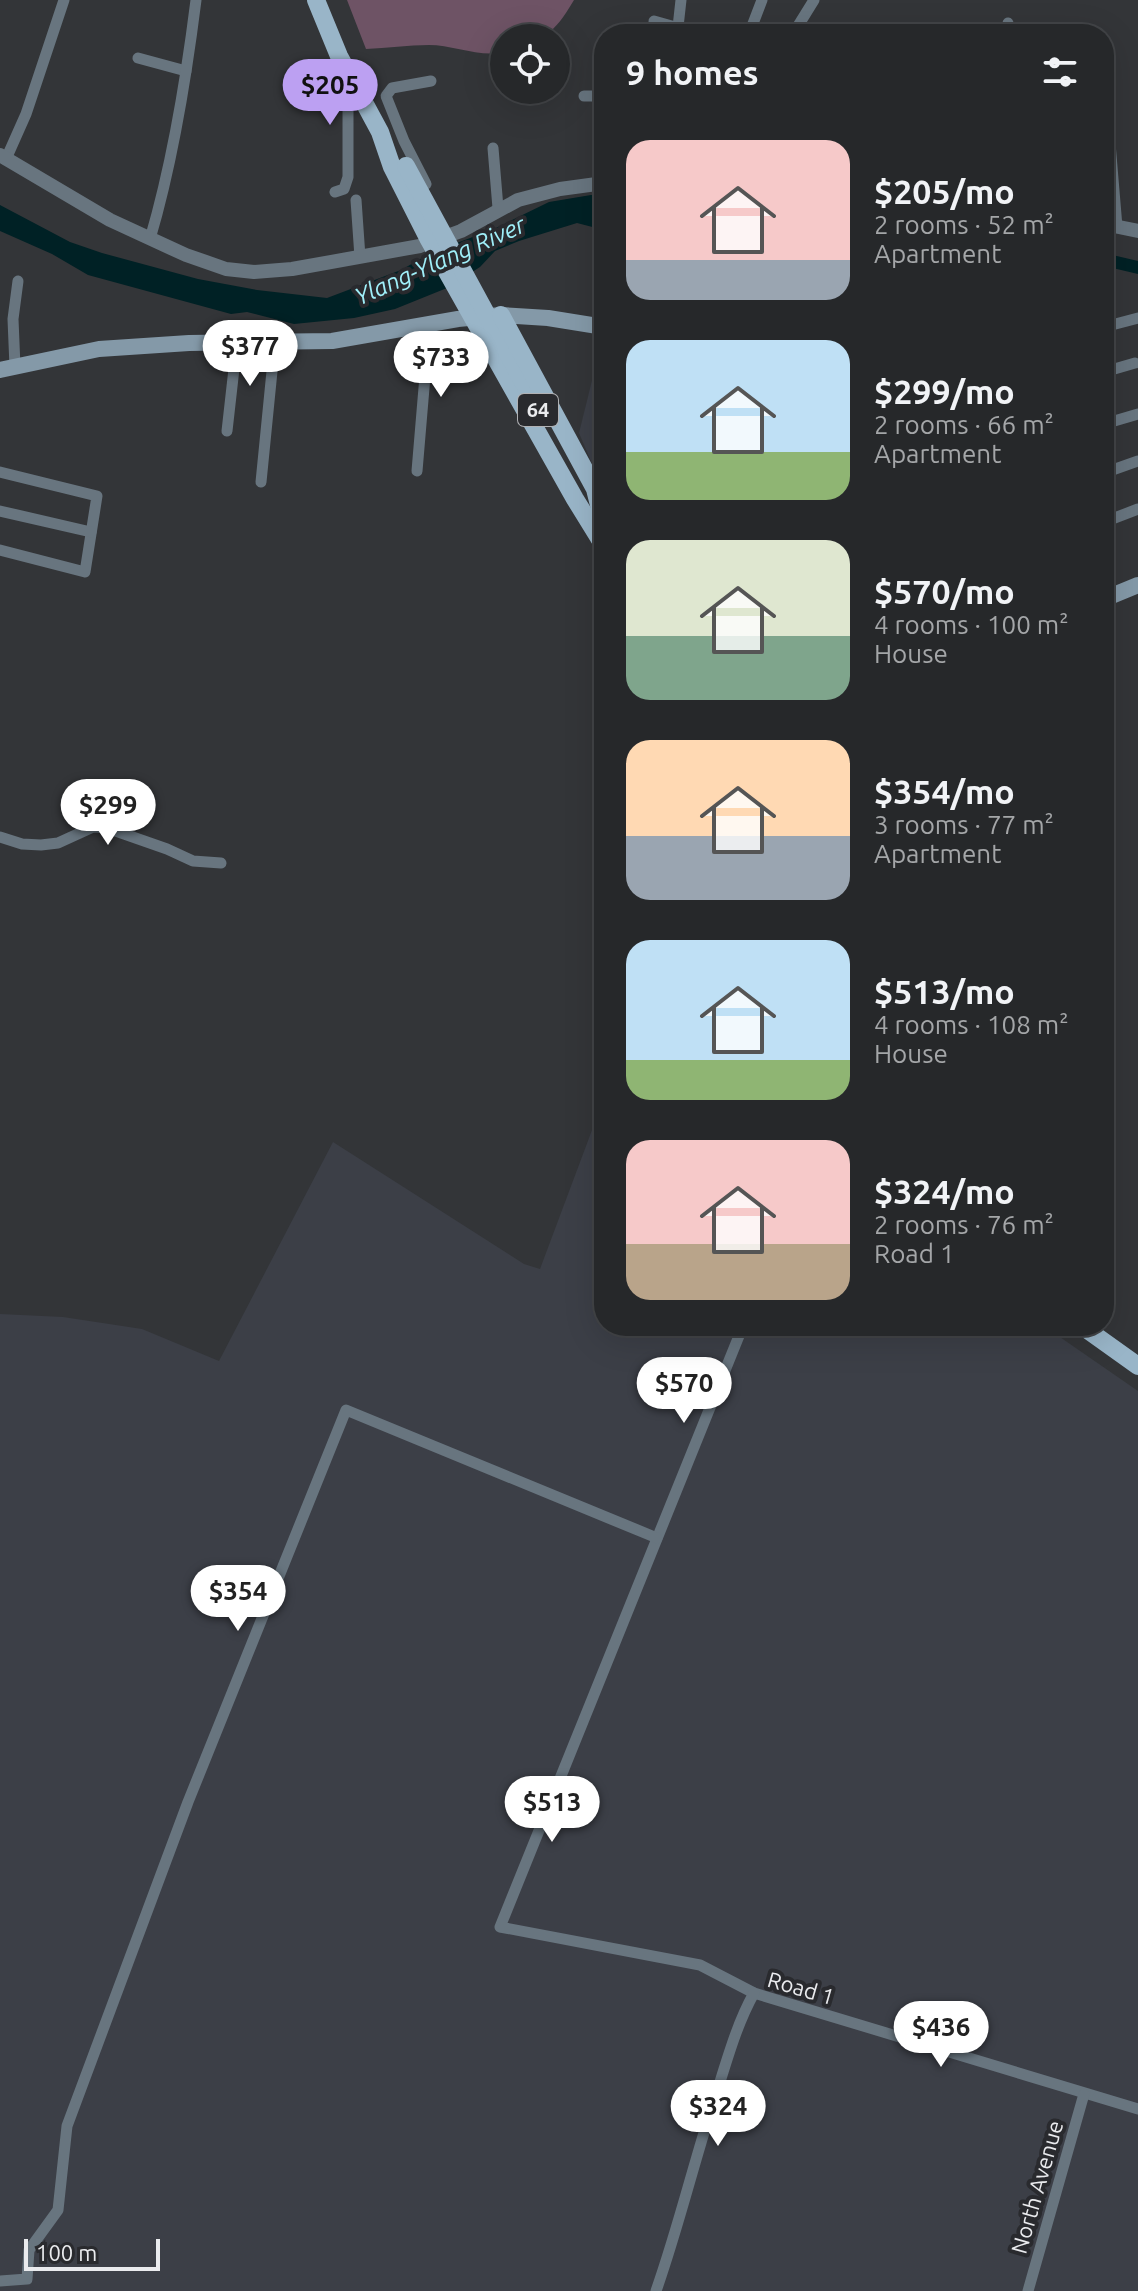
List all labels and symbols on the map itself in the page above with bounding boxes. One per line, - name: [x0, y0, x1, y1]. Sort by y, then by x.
- pin: $205: [283, 59, 377, 127]
- water label: Ylang-Ylang River: [350, 210, 530, 310]
- pin: $377: [203, 320, 297, 388]
- pin: $733: [394, 331, 488, 399]
- road number: 64: [518, 394, 558, 426]
- pin: $299: [61, 779, 155, 847]
- pin: $570: [637, 1357, 731, 1425]
- pin: $354: [191, 1565, 285, 1633]
- pin: $513: [505, 1776, 599, 1844]
- street label: Road 1: [765, 1966, 837, 2009]
- pin: $436: [894, 2001, 988, 2069]
- pin: $324: [671, 2080, 765, 2148]
- street label: North Avenue: [1006, 2117, 1067, 2256]
- scale bar: [24, 2235, 160, 2271]

